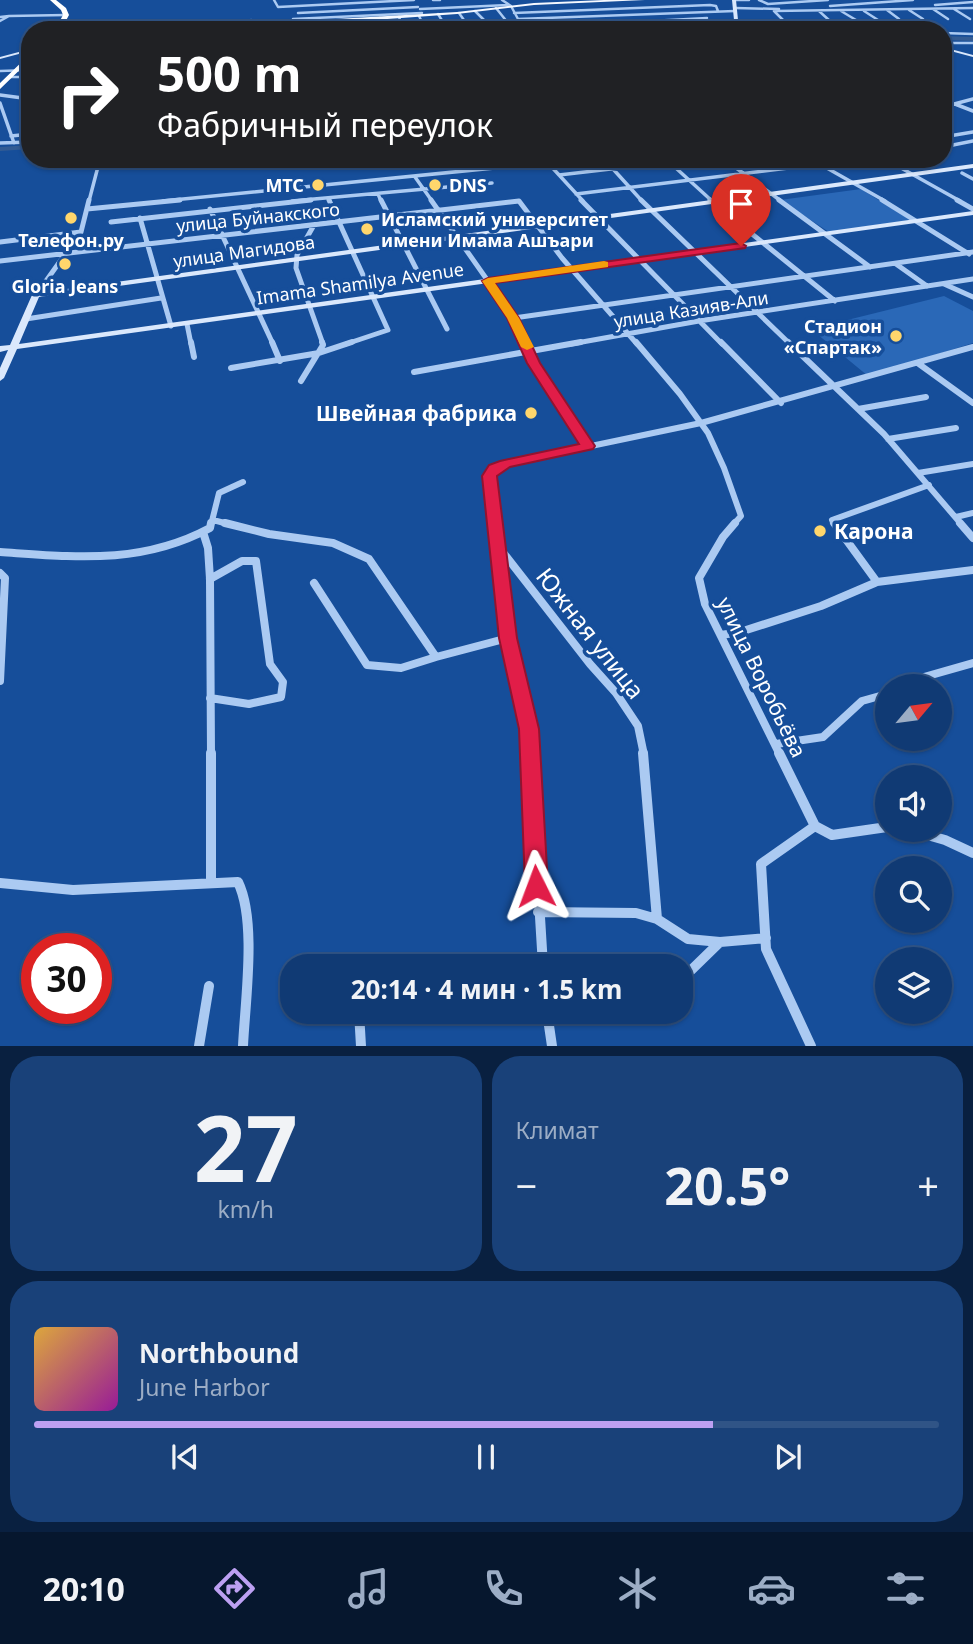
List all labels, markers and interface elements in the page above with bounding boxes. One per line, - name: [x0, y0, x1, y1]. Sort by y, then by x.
- text: 500 m: [157, 40, 302, 106]
- icon: right: [42, 49, 133, 140]
- text: Фабричный переулок: [157, 103, 493, 146]
- place label: МТС: [265, 173, 304, 197]
- place label: DNS: [449, 173, 487, 197]
- pin: [711, 174, 771, 246]
- marker: МТС: [310, 177, 326, 193]
- marker: DNS: [427, 177, 443, 193]
- icon: arrive: [722, 185, 760, 223]
- street label: улица Буйнакского: [175, 196, 341, 238]
- place label: Исламский университет имени Имама Ашъари: [381, 207, 608, 252]
- marker: Телефон.ру: [63, 210, 79, 226]
- marker: Исламский университет имени Имама Ашъари: [359, 221, 375, 237]
- place label: Телефон.ру: [18, 228, 125, 252]
- street label: улица Магидова: [172, 229, 316, 273]
- marker: Gloria Jeans: [57, 256, 73, 272]
- street label: Imama Shamilya Avenue: [255, 257, 465, 309]
- place label: Gloria Jeans: [12, 274, 118, 298]
- street label: улица Казияв-Али: [612, 285, 770, 333]
- place label: Стадион «Спартак»: [784, 314, 882, 359]
- marker: Стадион «Спартак»: [888, 328, 904, 344]
- place label: Швейная фабрика: [316, 399, 517, 427]
- marker: Швейная фабрика: [523, 405, 539, 421]
- place label: Карона: [834, 517, 914, 545]
- marker: Карона: [812, 523, 828, 539]
- street label: Южная улица: [529, 561, 653, 705]
- street label: улица Воробьёва: [711, 592, 813, 762]
- north arrow: [875, 674, 952, 751]
- map controls: [875, 674, 952, 1024]
- button: sound: [875, 765, 952, 842]
- position arrow: [499, 849, 573, 923]
- button: search: [875, 856, 952, 933]
- speed limit sign: 30: [21, 933, 112, 1024]
- button: layers: [875, 947, 952, 1024]
- text: 20:14 · 4 мин · 1.5 km: [351, 971, 622, 1007]
- text: 27: [194, 1085, 298, 1209]
- text: Климат: [516, 1114, 599, 1146]
- text: 20.5°: [664, 1149, 790, 1220]
- text: −: [516, 1159, 537, 1211]
- text: +: [917, 1159, 939, 1211]
- text: km/h: [217, 1193, 274, 1225]
- text: Northbound: [139, 1335, 299, 1371]
- text: June Harbor: [139, 1371, 270, 1403]
- icon: previous: [166, 1438, 204, 1476]
- icon: pause: [467, 1438, 505, 1476]
- icon: next: [769, 1438, 807, 1476]
- icon: directions: [210, 1564, 259, 1613]
- icon: music: [344, 1564, 393, 1613]
- icon: phone: [479, 1564, 528, 1613]
- icon: climate: [613, 1564, 662, 1613]
- icon: car: [747, 1564, 796, 1613]
- icon: filters: [881, 1564, 930, 1613]
- text: 20:10: [43, 1567, 125, 1610]

